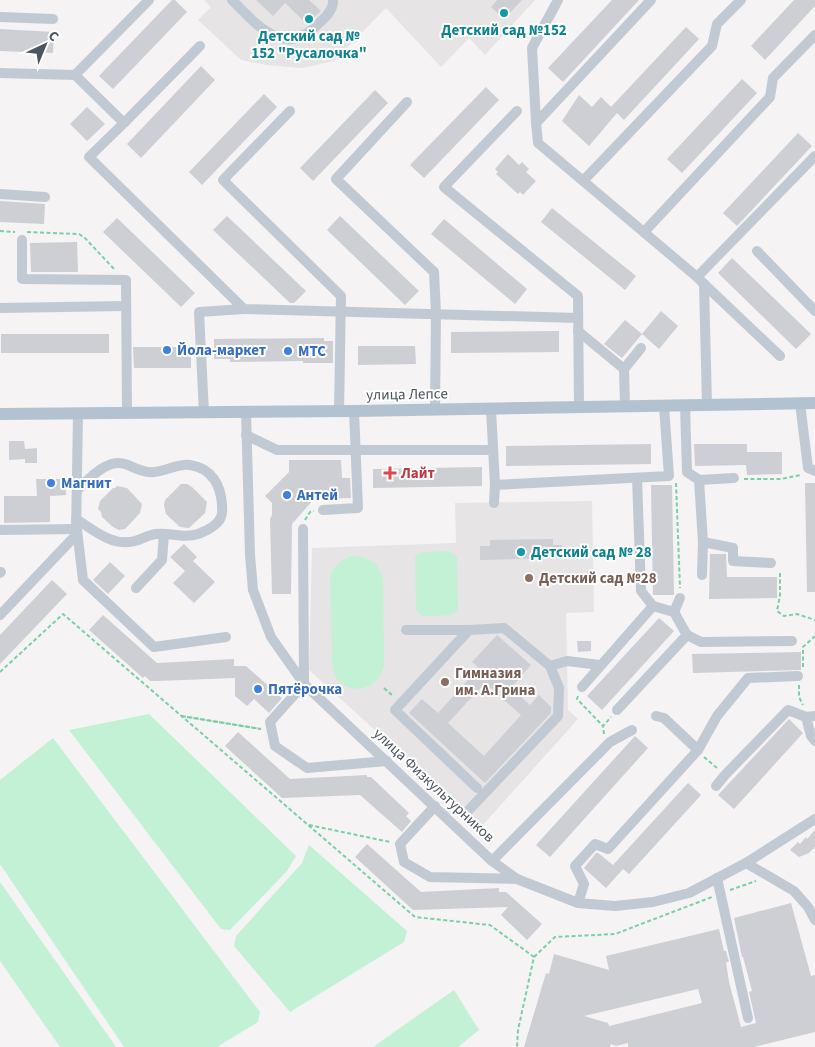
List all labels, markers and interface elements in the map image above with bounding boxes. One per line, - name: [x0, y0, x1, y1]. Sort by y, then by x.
- marker: Детский сад №152: [498, 7, 510, 19]
- marker: Детский сад № 152 "Русалочка": [303, 13, 315, 25]
- north arrow: [20, 20, 70, 70]
- place label: Детский сад №152: [441, 20, 567, 41]
- text: С: [43, 26, 63, 46]
- place label: Детский сад № 152 "Русалочка": [251, 26, 367, 64]
- place label: Йола-маркет: [177, 340, 266, 361]
- place label: МТС: [298, 341, 326, 362]
- marker: Йола-маркет: [161, 344, 173, 356]
- marker: МТС: [282, 345, 294, 357]
- street label: улица Лепсе: [366, 383, 448, 406]
- place label: Лайт: [400, 463, 435, 484]
- marker: Лайт: [383, 466, 397, 480]
- place label: Магнит: [61, 473, 112, 494]
- marker: Магнит: [45, 477, 57, 489]
- place label: Антей: [296, 485, 338, 506]
- marker: Антей: [281, 489, 293, 501]
- place label: Детский сад № 28: [531, 542, 652, 563]
- marker: Детский сад № 28: [515, 546, 527, 558]
- place label: Детский сад №28: [539, 568, 657, 589]
- marker: Детский сад №28: [523, 572, 535, 584]
- place label: Гимназия им. А.Грина: [455, 663, 535, 701]
- marker: Гимназия им. А.Грина: [439, 676, 451, 688]
- place label: Пятёрочка: [268, 679, 342, 700]
- marker: Пятёрочка: [252, 683, 264, 695]
- street label: улица Физкультурников: [368, 723, 499, 848]

